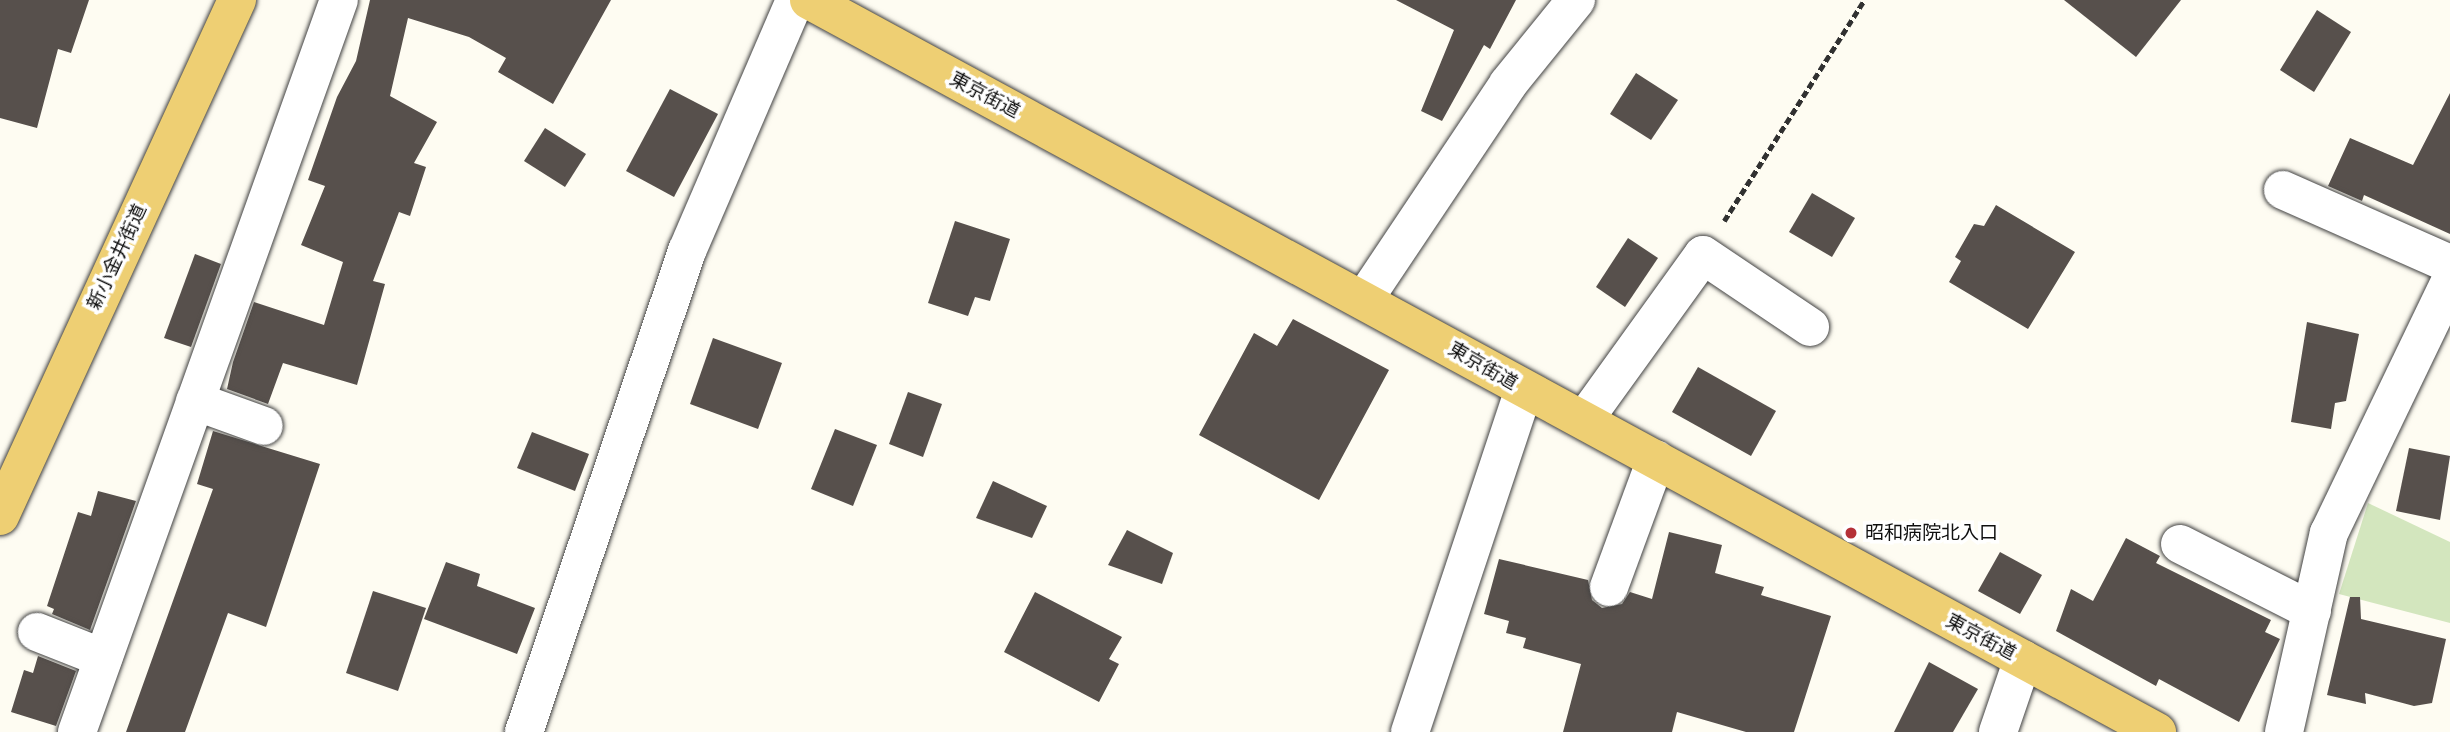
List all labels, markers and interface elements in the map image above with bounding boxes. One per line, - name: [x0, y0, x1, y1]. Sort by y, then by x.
- street label: 東京街道: [946, 67, 1024, 123]
- street label: 新小金井街道: [83, 201, 151, 313]
- street label: 東京街道: [1444, 337, 1522, 395]
- place label: 昭和病院北入口: [1865, 522, 1998, 544]
- marker: 昭和病院北入口: [1843, 525, 1859, 541]
- street label: 東京街道: [1942, 609, 2020, 665]

